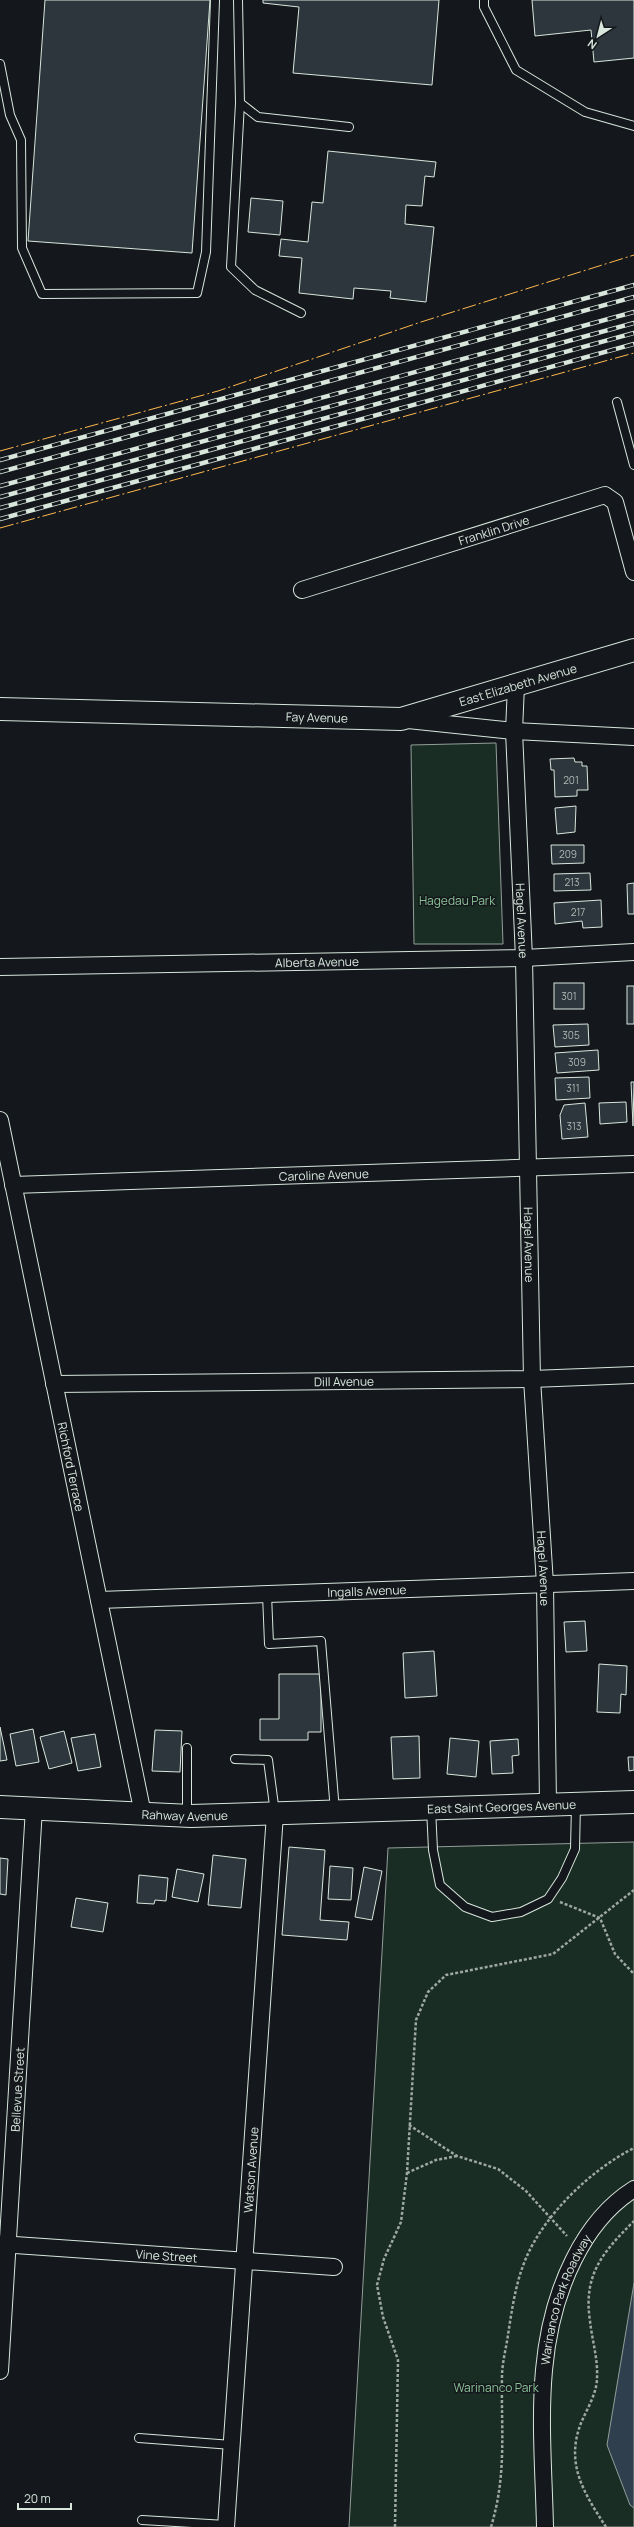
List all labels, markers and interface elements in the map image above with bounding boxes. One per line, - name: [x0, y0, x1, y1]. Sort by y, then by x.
- north arrow: [578, 16, 618, 56]
- text: N: [584, 36, 599, 53]
- street label: Franklin Drive: [456, 511, 531, 549]
- street label: East Elizabeth Avenue: [457, 659, 579, 710]
- street label: Fay Avenue: [286, 708, 348, 726]
- house number: 201: [563, 773, 579, 787]
- house number: 209: [559, 847, 577, 861]
- house number: 213: [564, 875, 580, 889]
- street label: Hagel Avenue: [512, 883, 533, 959]
- park label: Hagedau Park: [419, 892, 496, 909]
- house number: 217: [571, 905, 585, 919]
- street label: Alberta Avenue: [275, 952, 359, 971]
- house number: 301: [561, 989, 577, 1003]
- house number: 305: [562, 1028, 580, 1042]
- house number: 309: [568, 1055, 586, 1069]
- house number: 311: [566, 1081, 580, 1095]
- house number: 313: [567, 1119, 581, 1133]
- street label: Caroline Avenue: [279, 1164, 369, 1185]
- street label: Hagel Avenue: [520, 1207, 539, 1283]
- street label: Dill Avenue: [314, 1372, 374, 1390]
- street label: Richford Terrace: [54, 1421, 89, 1513]
- street label: Hagel Avenue: [533, 1530, 554, 1606]
- street label: Ingalls Avenue: [327, 1581, 407, 1600]
- street label: East Saint Georges Avenue: [427, 1795, 576, 1817]
- street label: Rahway Avenue: [141, 1805, 228, 1825]
- street label: Bellevue Street: [6, 2047, 28, 2132]
- street label: Watson Avenue: [239, 2126, 262, 2213]
- street label: Warinanco Park Roadway: [536, 2230, 595, 2366]
- street label: Vine Street: [135, 2245, 198, 2266]
- park label: Warinanco Park: [453, 2379, 540, 2396]
- scale bar: [18, 2485, 71, 2511]
- text: 20 m: [24, 2490, 51, 2507]

